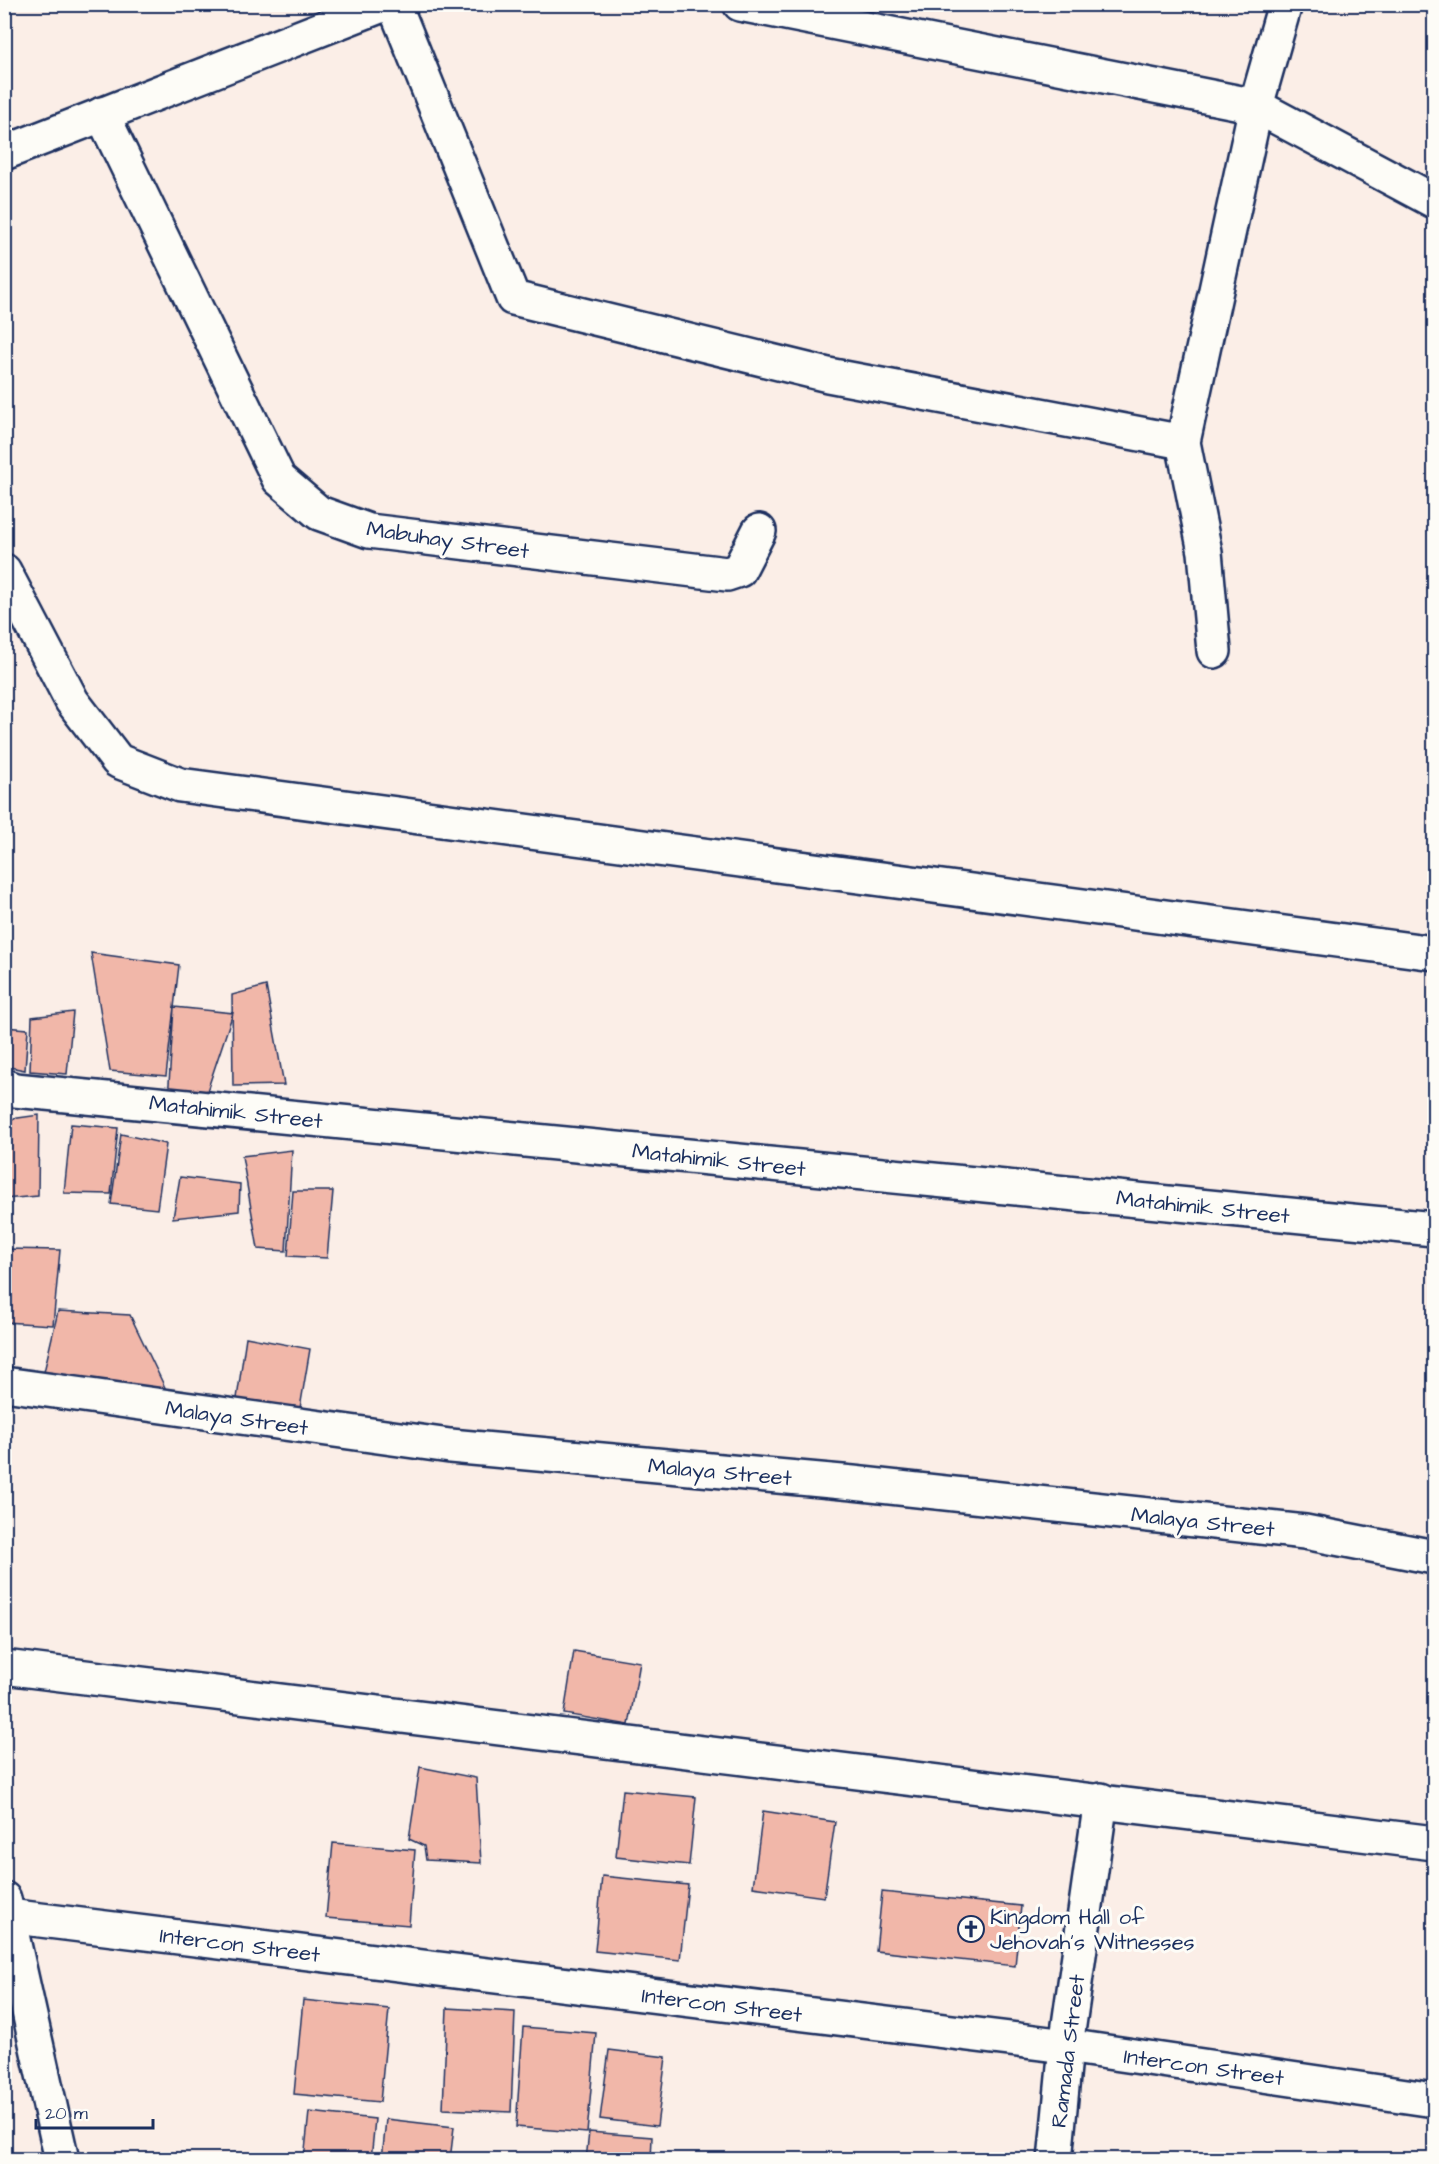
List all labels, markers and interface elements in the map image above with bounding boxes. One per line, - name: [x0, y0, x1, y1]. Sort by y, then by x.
- street label: Mabuhay Street: [364, 514, 531, 568]
- street label: Matahimik Street: [148, 1088, 324, 1137]
- street label: Matahimik Street: [631, 1136, 807, 1185]
- street label: Matahimik Street: [1115, 1183, 1291, 1232]
- street label: Malaya Street: [163, 1393, 310, 1445]
- street label: Malaya Street: [647, 1451, 793, 1495]
- street label: Malaya Street: [1130, 1500, 1276, 1546]
- place label: Kingdom Hall of Jehovah's Witnesses: [990, 1902, 1195, 1958]
- church icon: Kingdom Hall of Jehovah's Witnesses: [956, 1914, 986, 1944]
- street label: Intercon Street: [158, 1920, 322, 1971]
- street label: Ramada Street: [1044, 1973, 1093, 2130]
- street label: Intercon Street: [640, 1980, 804, 2031]
- street label: Intercon Street: [1122, 2041, 1286, 2094]
- scale bar: [36, 2092, 153, 2130]
- text: 20 m: [45, 2101, 88, 2126]

